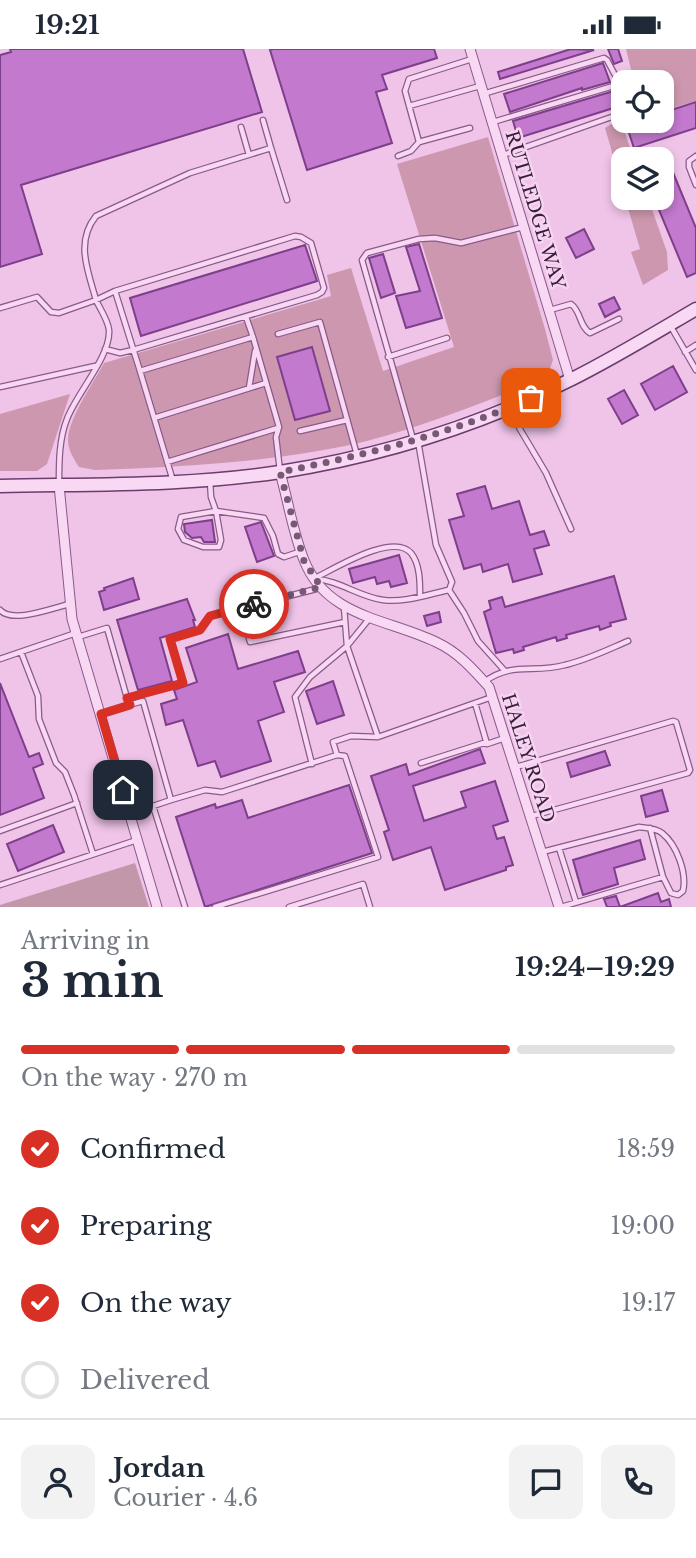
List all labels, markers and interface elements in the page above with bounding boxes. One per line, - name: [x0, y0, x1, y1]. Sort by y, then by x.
- text: 19:21: [35, 9, 100, 41]
- map controls: [611, 70, 674, 210]
- button: locate: [611, 70, 674, 133]
- street label: RUTLEDGE WAY: [500, 128, 570, 293]
- button: layers: [611, 147, 674, 210]
- pin: [501, 368, 561, 428]
- icon: bag: [512, 379, 550, 417]
- courier: [219, 569, 289, 639]
- icon: bike: [235, 585, 273, 623]
- street label: HALEY ROAD: [497, 691, 559, 825]
- pin: [93, 760, 153, 820]
- icon: home: [104, 771, 142, 809]
- text: Arriving in: [21, 927, 150, 955]
- text: 19:24–19:29: [515, 951, 675, 983]
- text: 3 min: [21, 952, 163, 1009]
- text: On the way · 270 m: [21, 1064, 248, 1092]
- icon: check: [21, 1130, 59, 1168]
- text: Confirmed: [80, 1133, 225, 1165]
- text: 18:59: [616, 1135, 675, 1163]
- icon: check: [21, 1207, 59, 1245]
- text: Preparing: [80, 1210, 212, 1242]
- text: 19:00: [611, 1212, 675, 1240]
- icon: check: [21, 1284, 59, 1322]
- text: On the way: [80, 1287, 232, 1319]
- text: 19:17: [622, 1289, 675, 1317]
- text: Delivered: [80, 1364, 210, 1396]
- button: person: [21, 1445, 95, 1519]
- button: chat: [509, 1445, 583, 1519]
- button: phone: [601, 1445, 675, 1519]
- text: Jordan: [113, 1452, 205, 1484]
- text: Courier · 4.6: [113, 1484, 258, 1512]

